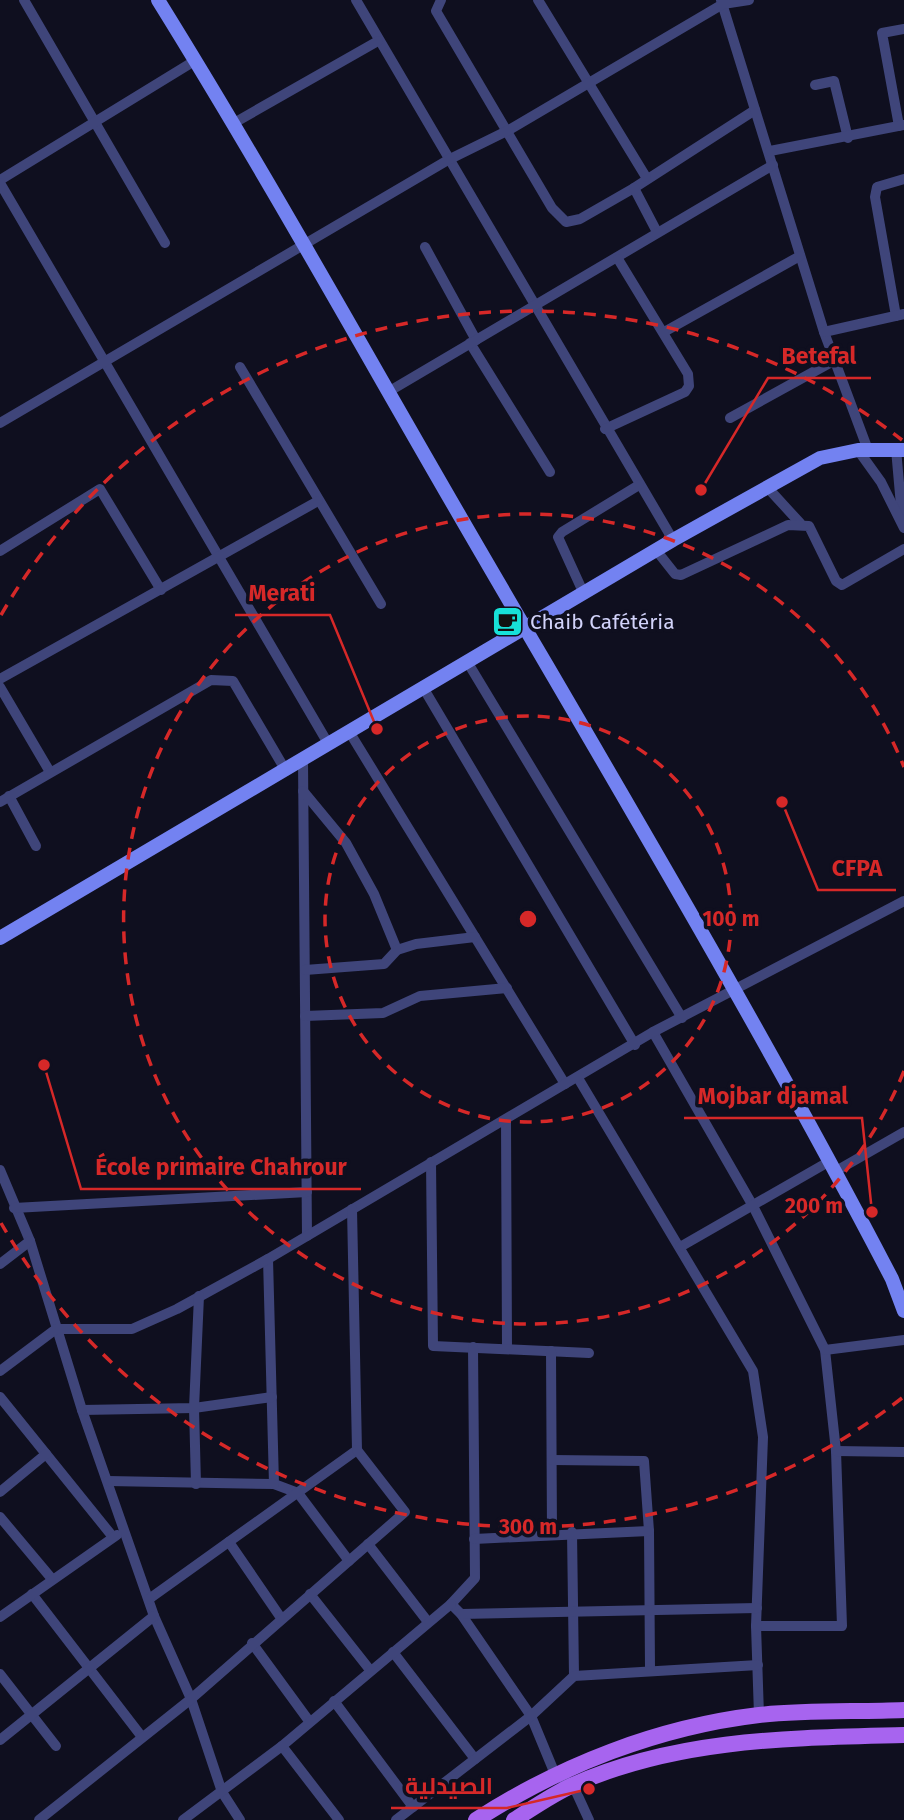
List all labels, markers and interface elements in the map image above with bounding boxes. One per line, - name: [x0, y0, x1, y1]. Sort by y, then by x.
- callout: Betefal: [768, 334, 871, 378]
- text: Betefal: [782, 342, 857, 370]
- callout: Merati: [235, 571, 330, 615]
- text: Merati: [248, 579, 316, 607]
- cafe icon: Chaib Cafétéria: [490, 605, 524, 639]
- place label: Chaib Cafétéria: [530, 609, 675, 635]
- callout: CFPA: [818, 846, 896, 890]
- text: CFPA: [832, 854, 883, 882]
- text: 100 m: [702, 906, 760, 932]
- centre of rings: [516, 907, 540, 931]
- callout: Mojbar djamal: [684, 1074, 862, 1118]
- text: Mojbar djamal: [698, 1082, 848, 1110]
- callout: École primaire Chahrour: [81, 1145, 361, 1189]
- text: École primaire Chahrour: [95, 1152, 348, 1181]
- text: 200 m: [785, 1193, 843, 1219]
- text: 300 m: [498, 1514, 557, 1540]
- callout: الصيدلية: [391, 1764, 507, 1808]
- text: الصيدلية: [405, 1772, 493, 1800]

